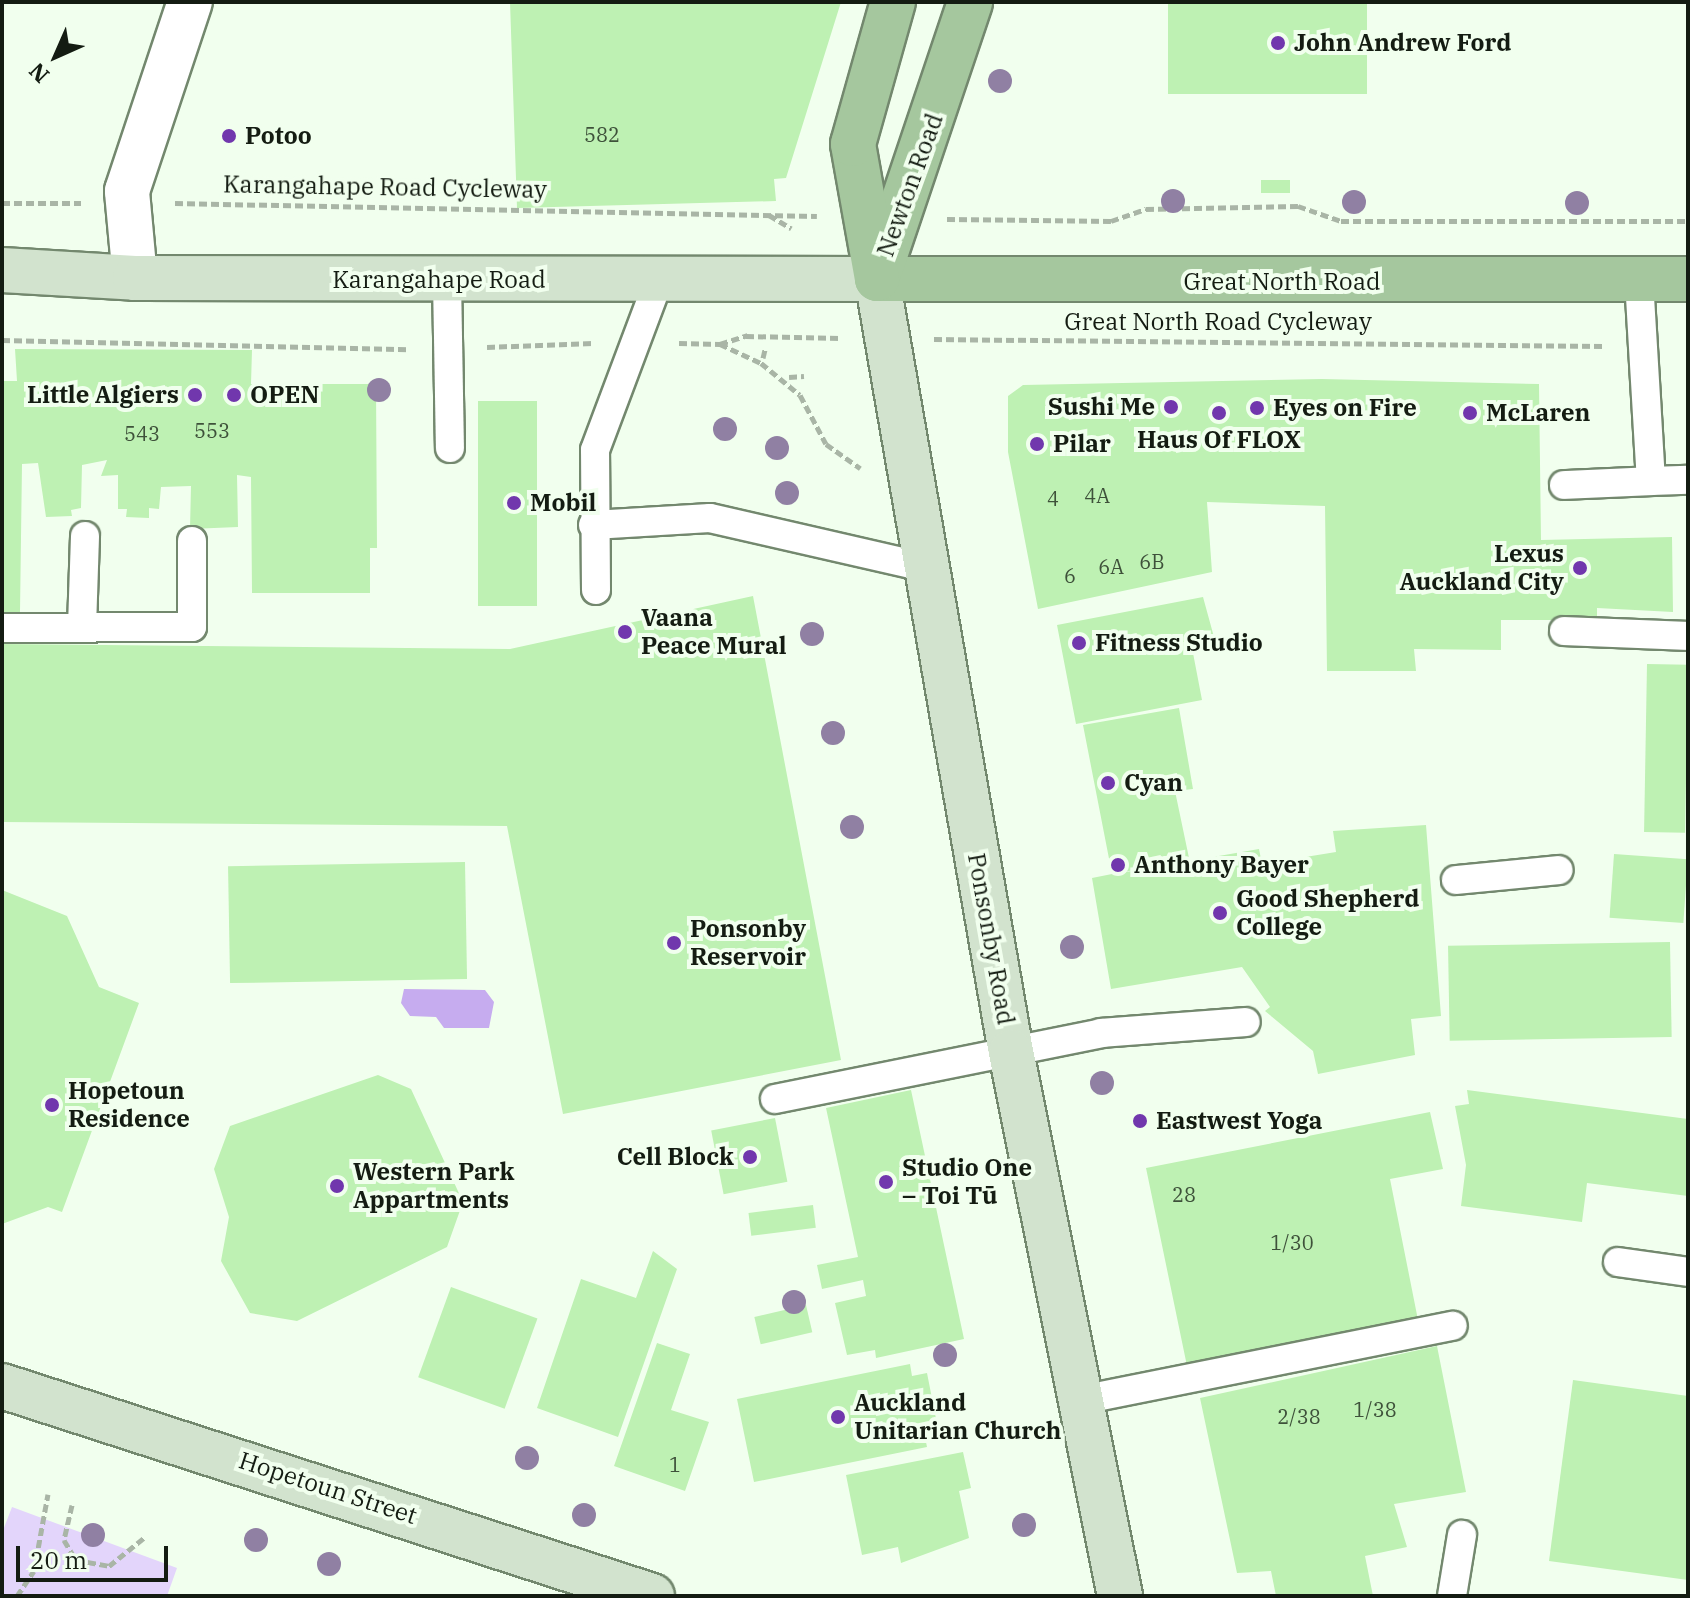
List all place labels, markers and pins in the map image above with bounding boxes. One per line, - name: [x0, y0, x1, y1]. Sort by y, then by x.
- place label: John Andrew Ford: [1294, 29, 1511, 57]
- marker: John Andrew Ford: [1269, 34, 1287, 52]
- place label: Potoo: [245, 122, 312, 150]
- marker: Potoo: [220, 127, 238, 145]
- place label: Little Algiers: [27, 381, 179, 409]
- place label: OPEN: [250, 381, 319, 409]
- marker: Little Algiers: [186, 386, 204, 404]
- marker: OPEN: [225, 386, 243, 404]
- place label: Sushi Me: [1048, 393, 1155, 421]
- place label: Eyes on Fire: [1273, 394, 1417, 422]
- marker: Sushi Me: [1162, 398, 1180, 416]
- marker: Eyes on Fire: [1248, 399, 1266, 417]
- place label: McLaren: [1486, 399, 1590, 427]
- marker: Haus Of FLOX: [1210, 404, 1228, 422]
- marker: McLaren: [1461, 404, 1479, 422]
- place label: Haus Of FLOX: [1137, 426, 1301, 454]
- place label: Pilar: [1053, 430, 1111, 458]
- marker: Pilar: [1028, 435, 1046, 453]
- place label: Mobil: [530, 489, 596, 517]
- marker: Mobil: [505, 494, 523, 512]
- place label: Lexus Auckland City: [1399, 540, 1564, 596]
- marker: Lexus Auckland City: [1571, 559, 1589, 577]
- place label: Vaana Peace Mural: [641, 604, 787, 660]
- marker: Vaana Peace Mural: [616, 623, 634, 641]
- place label: Fitness Studio: [1095, 629, 1263, 657]
- marker: Fitness Studio: [1070, 634, 1088, 652]
- place label: Cyan: [1124, 769, 1183, 797]
- marker: Cyan: [1099, 774, 1117, 792]
- place label: Anthony Bayer: [1134, 851, 1309, 879]
- marker: Anthony Bayer: [1109, 856, 1127, 874]
- place label: Good Shepherd College: [1236, 885, 1419, 941]
- marker: Good Shepherd College: [1211, 904, 1229, 922]
- place label: Ponsonby Reservoir: [690, 915, 806, 971]
- marker: Ponsonby Reservoir: [665, 934, 683, 952]
- place label: Hopetoun Residence: [68, 1077, 190, 1133]
- marker: Hopetoun Residence: [43, 1096, 61, 1114]
- place label: Eastwest Yoga: [1156, 1107, 1322, 1135]
- marker: Eastwest Yoga: [1131, 1112, 1149, 1130]
- place label: Cell Block: [617, 1143, 734, 1171]
- marker: Cell Block: [741, 1148, 759, 1166]
- place label: Studio One – Toi Tū: [902, 1154, 1032, 1210]
- place label: Western Park Appartments: [353, 1158, 514, 1214]
- marker: Studio One – Toi Tū: [877, 1173, 895, 1191]
- marker: Western Park Appartments: [328, 1177, 346, 1195]
- place label: Auckland Unitarian Church: [854, 1389, 1061, 1445]
- marker: Auckland Unitarian Church: [829, 1408, 847, 1426]

